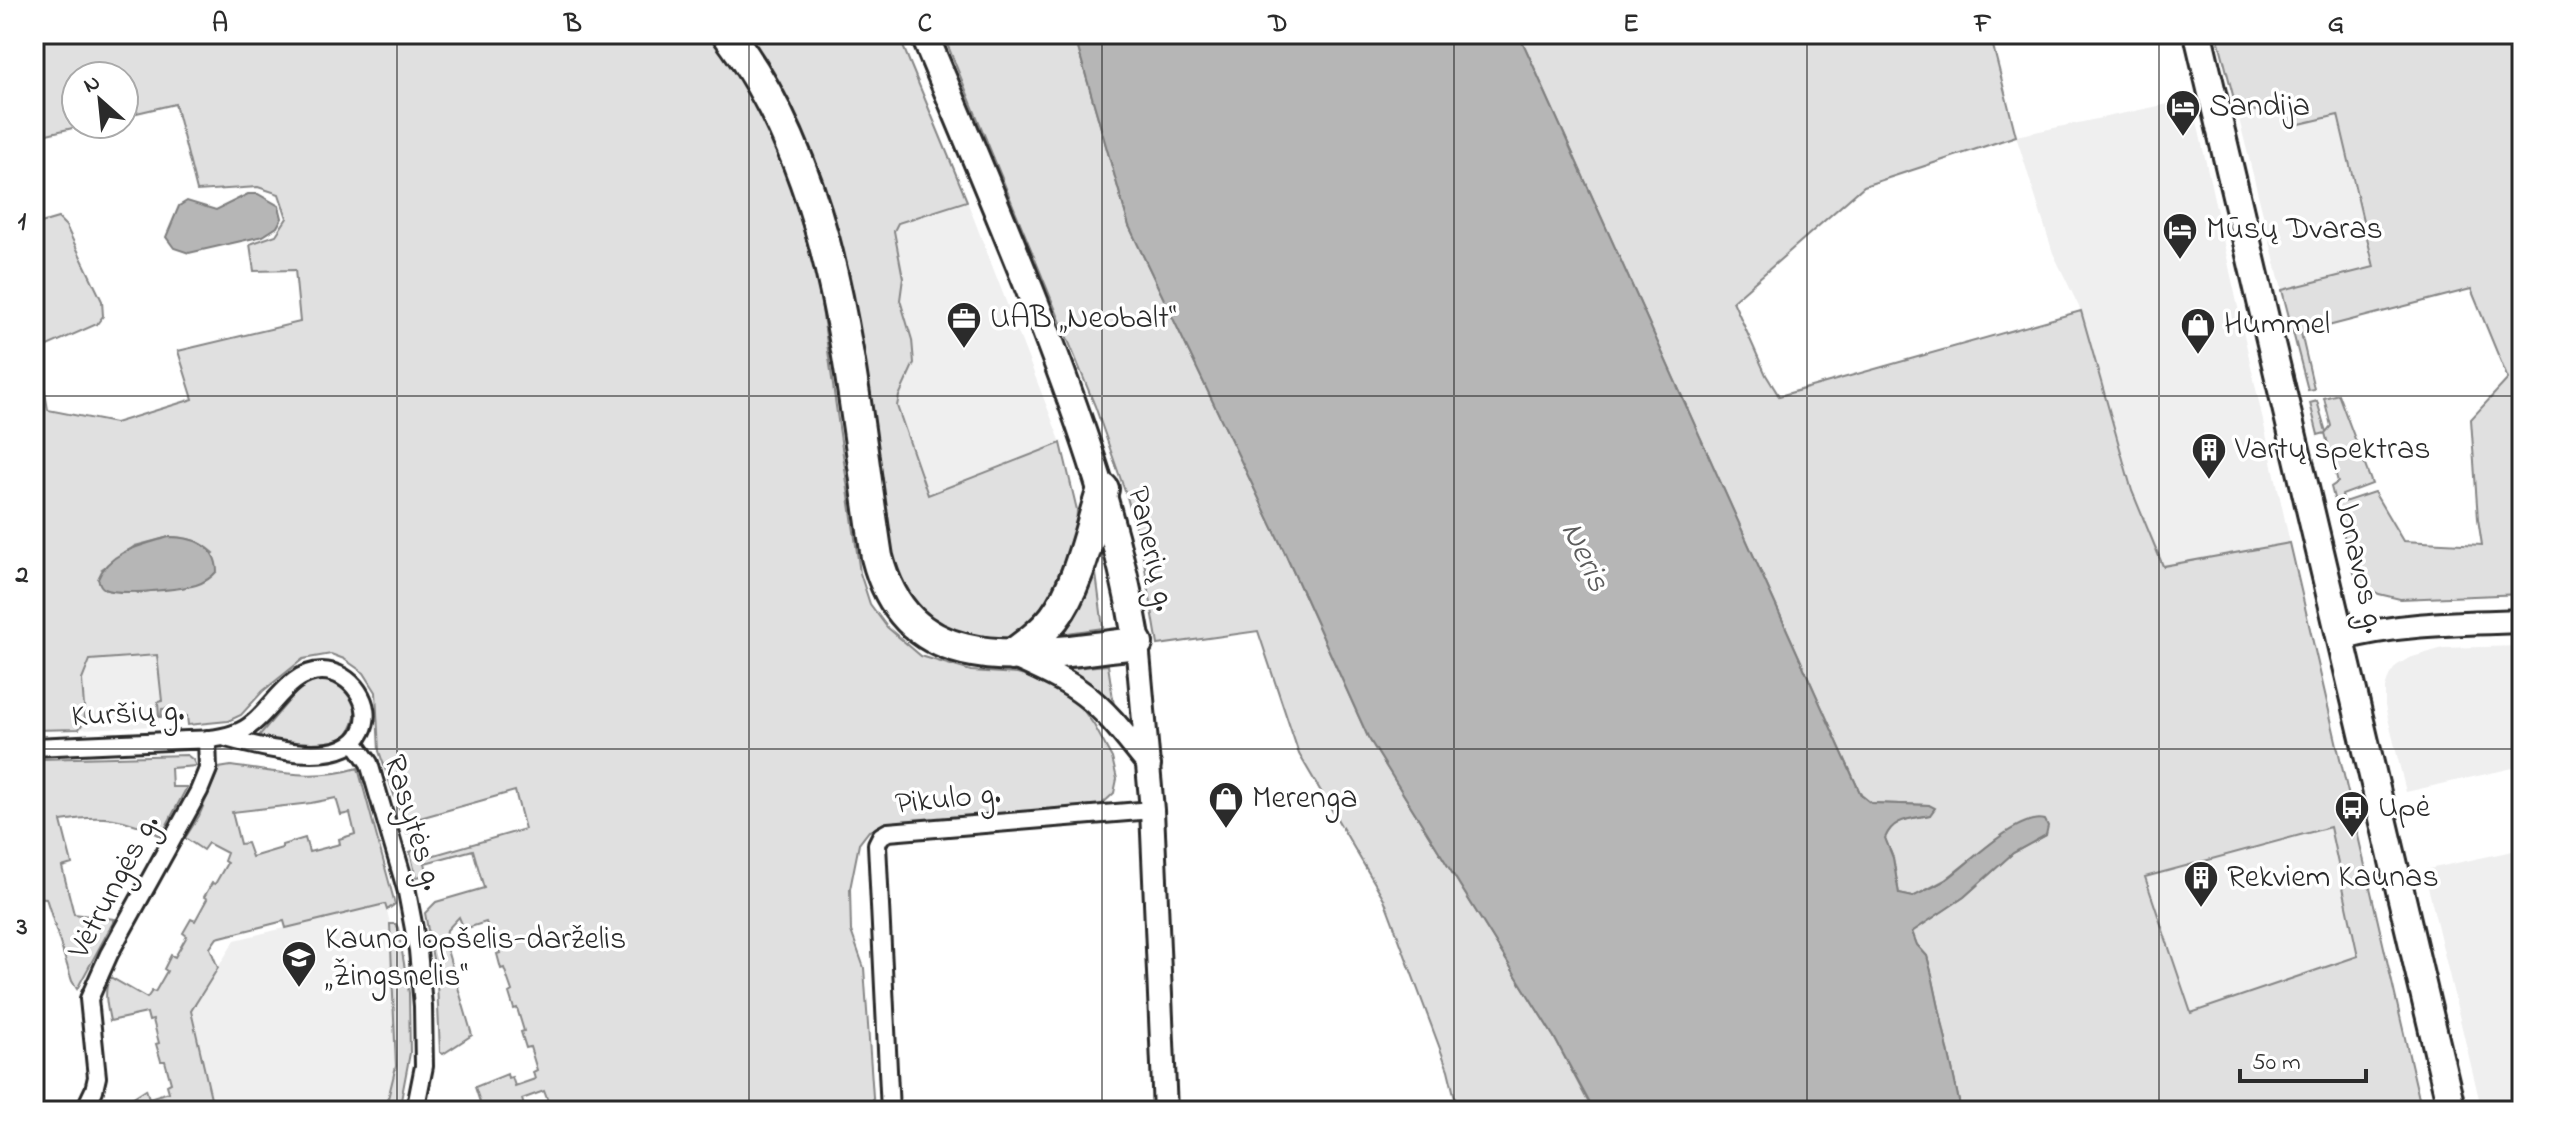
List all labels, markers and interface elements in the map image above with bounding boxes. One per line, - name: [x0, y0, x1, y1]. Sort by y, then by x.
- text: A: [212, 6, 228, 44]
- text: B: [563, 6, 582, 44]
- text: C: [918, 6, 932, 44]
- text: D: [1267, 6, 1288, 44]
- text: E: [1623, 6, 1639, 44]
- text: F: [1973, 6, 1992, 44]
- text: G: [2328, 6, 2344, 44]
- north arrow: [60, 60, 140, 140]
- text: N: [78, 67, 106, 102]
- place label: Sandija: [2209, 84, 2310, 131]
- hotel icon: Sandija: [2164, 88, 2202, 138]
- text: 1: [18, 204, 27, 242]
- place label: Mūsų Dvaras: [2206, 207, 2383, 254]
- hotel icon: Mūsų Dvaras: [2161, 211, 2199, 261]
- place label: UAB „Neobalt“: [990, 296, 1176, 343]
- office icon: UAB „Neobalt“: [945, 300, 983, 350]
- place label: Hummel: [2224, 302, 2330, 349]
- shop icon: Hummel: [2179, 306, 2217, 356]
- place label: Vartų spektras: [2234, 427, 2431, 474]
- building icon: Vartų spektras: [2190, 431, 2228, 481]
- street label: Panerių g.: [1113, 482, 1187, 616]
- street label: Jonavos g.: [2319, 492, 2397, 638]
- water label: Neris: [1546, 514, 1622, 601]
- text: 2: [15, 557, 29, 595]
- street label: Kuršių g.: [70, 689, 186, 741]
- street label: Rasytės g.: [369, 749, 455, 897]
- street label: Pikulo g.: [893, 771, 1003, 829]
- place label: Merenga: [1252, 776, 1357, 823]
- shop icon: Merenga: [1207, 780, 1245, 830]
- place label: Upė: [2378, 785, 2431, 832]
- bus stop icon: Upė: [2333, 789, 2371, 839]
- street label: Vėtrungės g.: [57, 806, 173, 969]
- place label: Rekviem Kaunas: [2227, 855, 2439, 902]
- building icon: Rekviem Kaunas: [2182, 859, 2220, 909]
- text: 3: [16, 909, 28, 947]
- place label: Kauno lopšelis-darželis „Žingsnelis“: [325, 917, 626, 1001]
- school or university icon: Kauno lopšelis-darželis „Žingsnelis“: [280, 939, 318, 989]
- scale bar: [2240, 1033, 2366, 1083]
- text: 50 m: [2252, 1046, 2301, 1081]

